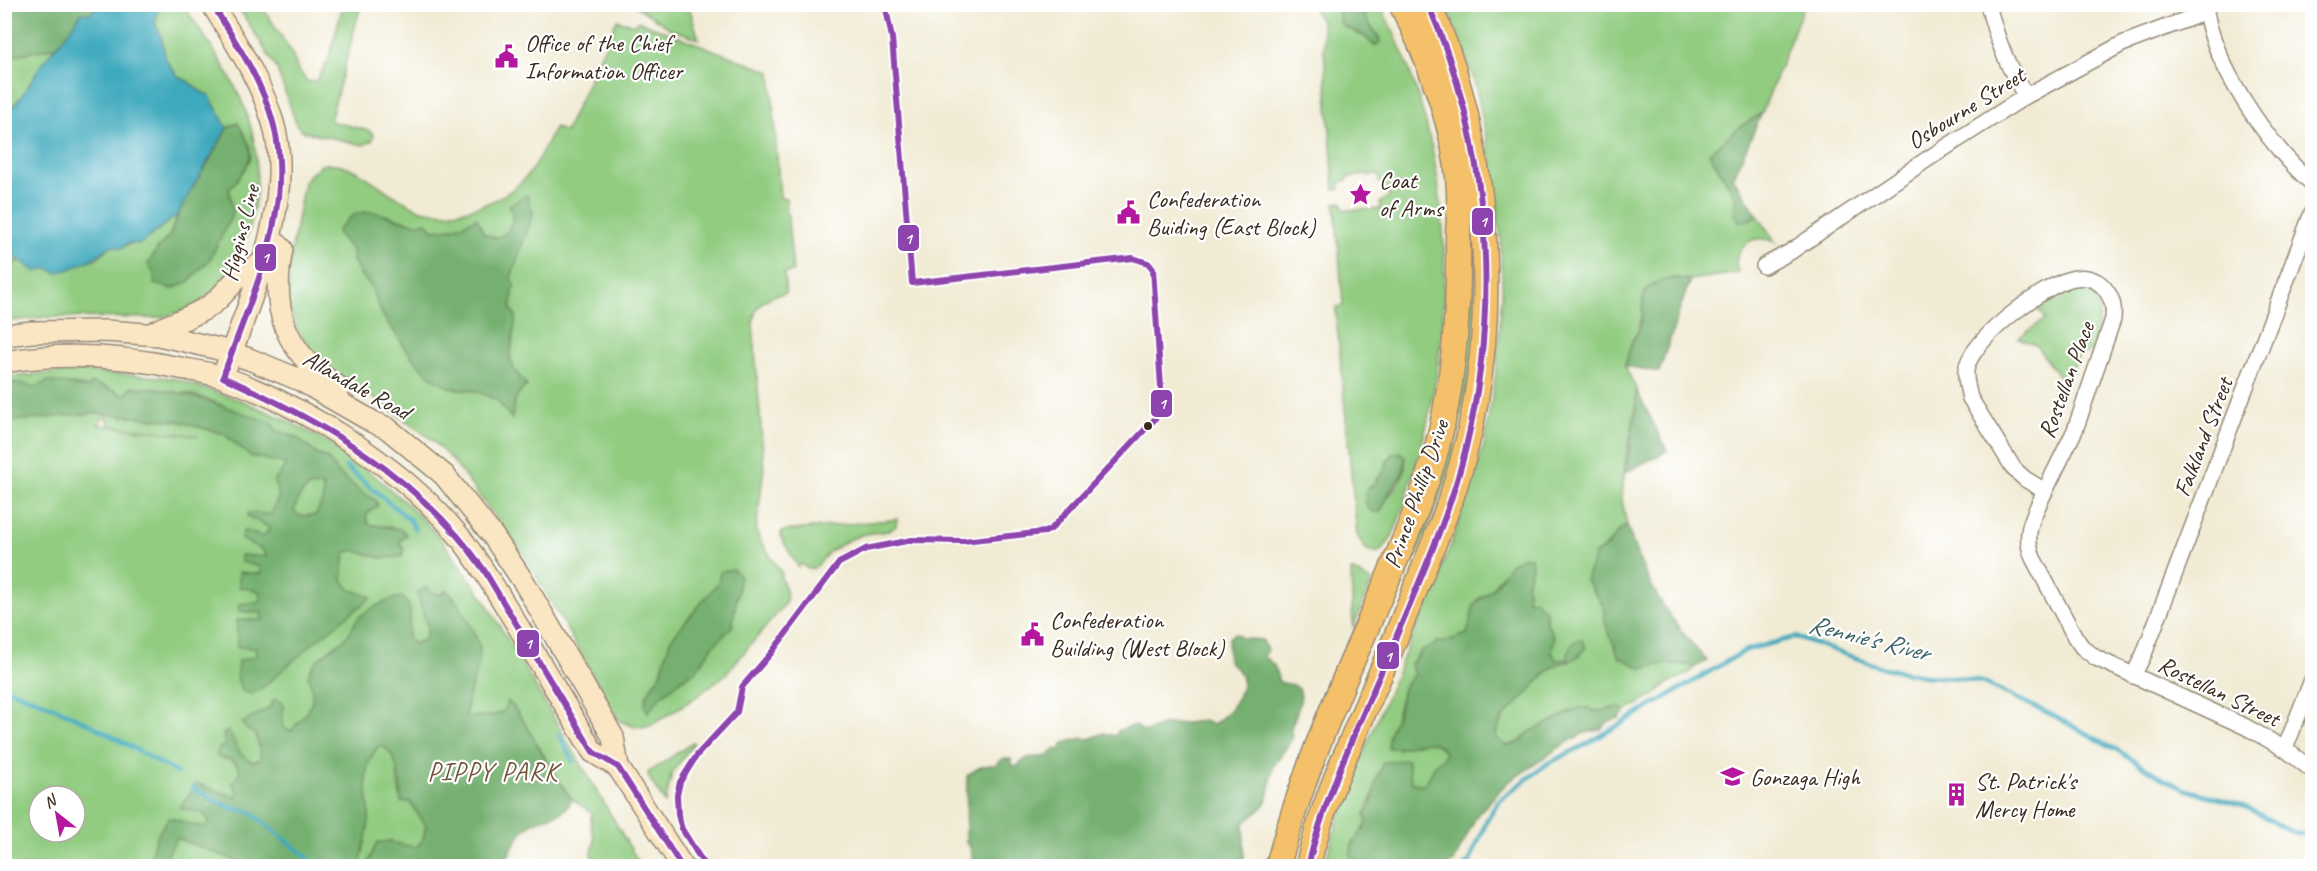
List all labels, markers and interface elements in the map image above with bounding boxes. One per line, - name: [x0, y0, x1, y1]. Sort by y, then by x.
- place label: Office of the Chief Information Officer: [525, 28, 685, 86]
- public building icon: Office of the Chief Information Officer: [494, 44, 520, 70]
- street label: Osbourne Street: [1902, 59, 2032, 156]
- place label: Coat of Arms: [1379, 165, 1445, 223]
- street label: Higgins Line: [214, 180, 267, 284]
- place icon: Coat of Arms: [1348, 181, 1374, 207]
- place label: Confederation Buiding (East Block): [1147, 184, 1316, 242]
- public building icon: Confederation Buiding (East Block): [1116, 200, 1142, 226]
- line badge: 1: [1471, 207, 1494, 236]
- text: 1: [1479, 212, 1488, 232]
- line badge: 1: [897, 224, 920, 252]
- text: 1: [904, 229, 913, 249]
- line badge: 1: [254, 243, 277, 272]
- text: 1: [261, 248, 270, 268]
- street label: Rostellan Place: [2031, 316, 2102, 442]
- street label: Allandale Road: [298, 343, 419, 429]
- street label: Falkland Street: [2167, 371, 2240, 501]
- line badge: 1: [1150, 389, 1173, 418]
- text: 1: [1158, 394, 1167, 414]
- street label: Prince Phillip Drive: [1377, 414, 1456, 572]
- unlabelled marker: [1142, 420, 1154, 432]
- place label: Confederation Building (West Block): [1050, 605, 1225, 663]
- water label: Rennie's River: [1806, 607, 1937, 670]
- public building icon: Confederation Building (West Block): [1019, 621, 1045, 647]
- line badge: 1: [516, 629, 540, 658]
- text: 1: [524, 634, 533, 654]
- line badge: 1: [1376, 641, 1400, 670]
- text: 1: [1384, 647, 1393, 667]
- street label: Rostellan Street: [2153, 649, 2286, 734]
- district label: PIPPY PARK: [427, 755, 562, 788]
- place label: Gonzaga High: [1750, 762, 1861, 792]
- school or university icon: Gonzaga High: [1719, 764, 1745, 790]
- place label: St. Patrick's Mercy Home: [1975, 766, 2079, 824]
- building icon: St. Patrick's Mercy Home: [1944, 782, 1970, 808]
- north arrow: [27, 784, 87, 844]
- text: N: [40, 789, 62, 813]

